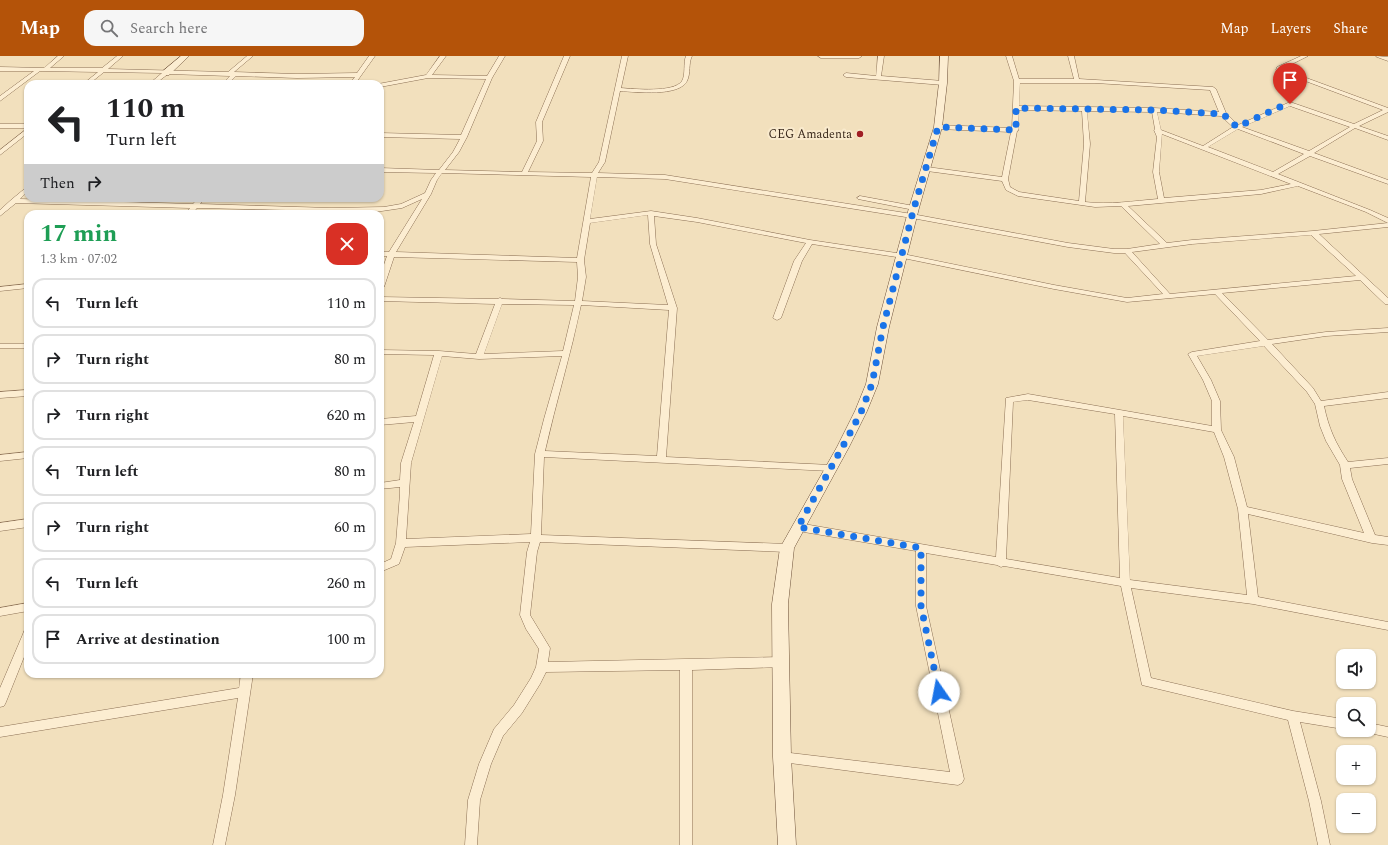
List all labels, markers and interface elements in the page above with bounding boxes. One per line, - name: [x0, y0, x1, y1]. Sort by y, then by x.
- search box: [84, 10, 364, 46]
- text: Map: [20, 14, 60, 43]
- icon: search: [98, 17, 120, 39]
- text: Search here: [130, 17, 208, 40]
- text: Map: [1220, 18, 1249, 39]
- text: Layers: [1271, 18, 1311, 39]
- text: Share: [1333, 18, 1368, 39]
- pin: [1273, 63, 1307, 104]
- icon: arrive: [1279, 69, 1301, 91]
- text: 110 m: [106, 87, 185, 130]
- icon: left: [40, 96, 92, 148]
- place label: CEG Amadenta: [769, 125, 852, 144]
- text: Turn left: [106, 126, 177, 153]
- marker: CEG Amadenta: [855, 129, 865, 139]
- text: Then: [40, 172, 75, 195]
- icon: right: [83, 172, 105, 194]
- text: 17 min: [40, 216, 117, 252]
- button: close: [326, 223, 368, 265]
- text: 1.3 km · 07:02: [40, 249, 117, 269]
- icon: left: [42, 292, 64, 314]
- text: Turn left: [76, 292, 138, 315]
- text: 110 m: [327, 292, 366, 315]
- icon: right: [42, 348, 64, 370]
- text: Turn right: [76, 348, 149, 371]
- text: 80 m: [334, 348, 366, 371]
- icon: right: [42, 404, 64, 426]
- text: Turn right: [76, 404, 149, 427]
- text: 620 m: [327, 404, 366, 427]
- icon: left: [42, 460, 64, 482]
- text: Turn left: [76, 460, 138, 483]
- text: 80 m: [334, 460, 366, 483]
- icon: right: [42, 516, 64, 538]
- text: Turn right: [76, 516, 149, 539]
- text: 60 m: [334, 516, 366, 539]
- icon: left: [42, 572, 64, 594]
- text: Turn left: [76, 572, 138, 595]
- text: 260 m: [327, 572, 366, 595]
- icon: arrive: [42, 628, 64, 650]
- text: Arrive at destination: [76, 628, 220, 651]
- text: 100 m: [327, 628, 366, 651]
- map controls: [1336, 649, 1376, 833]
- button: sound: [1336, 649, 1376, 689]
- position arrow: [918, 671, 960, 713]
- button: search: [1336, 697, 1376, 737]
- button: +: [1336, 745, 1376, 785]
- button: −: [1336, 793, 1376, 833]

